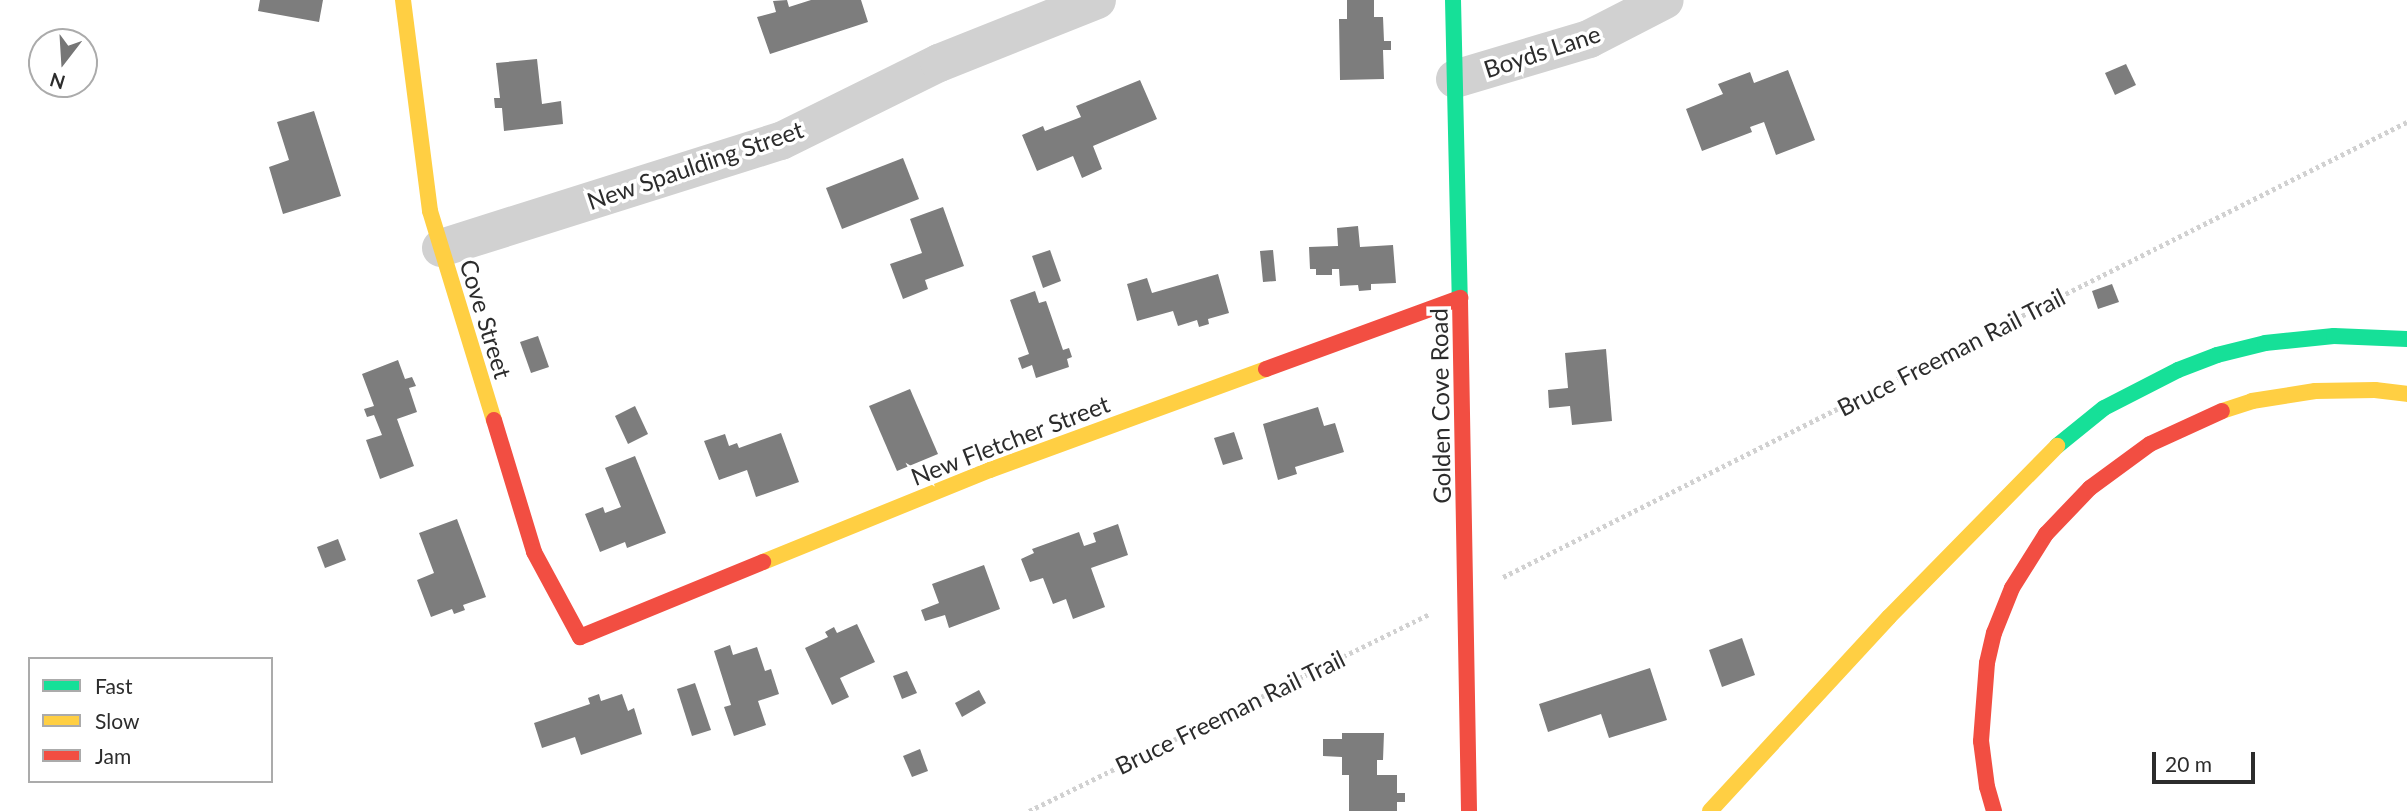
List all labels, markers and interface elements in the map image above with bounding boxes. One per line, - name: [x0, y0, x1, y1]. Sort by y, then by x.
- street label: Boyds Lane: [1480, 19, 1604, 83]
- north arrow: [28, 28, 98, 98]
- text: N: [47, 69, 68, 95]
- street label: New Spaulding Street: [583, 114, 807, 216]
- street label: Cove Street: [454, 256, 518, 382]
- street label: Bruce Freeman Rail Trail: [1832, 282, 2070, 422]
- street label: Golden Cove Road: [1424, 308, 1456, 504]
- street label: New Fletcher Street: [906, 389, 1114, 491]
- street label: Bruce Freeman Rail Trail: [1110, 644, 1350, 780]
- legend: [28, 657, 273, 783]
- text: Fast: [95, 673, 132, 698]
- text: Slow: [95, 708, 139, 733]
- scale bar: [2155, 738, 2258, 782]
- text: Jam: [95, 743, 131, 768]
- text: 20 m: [2165, 751, 2212, 776]

